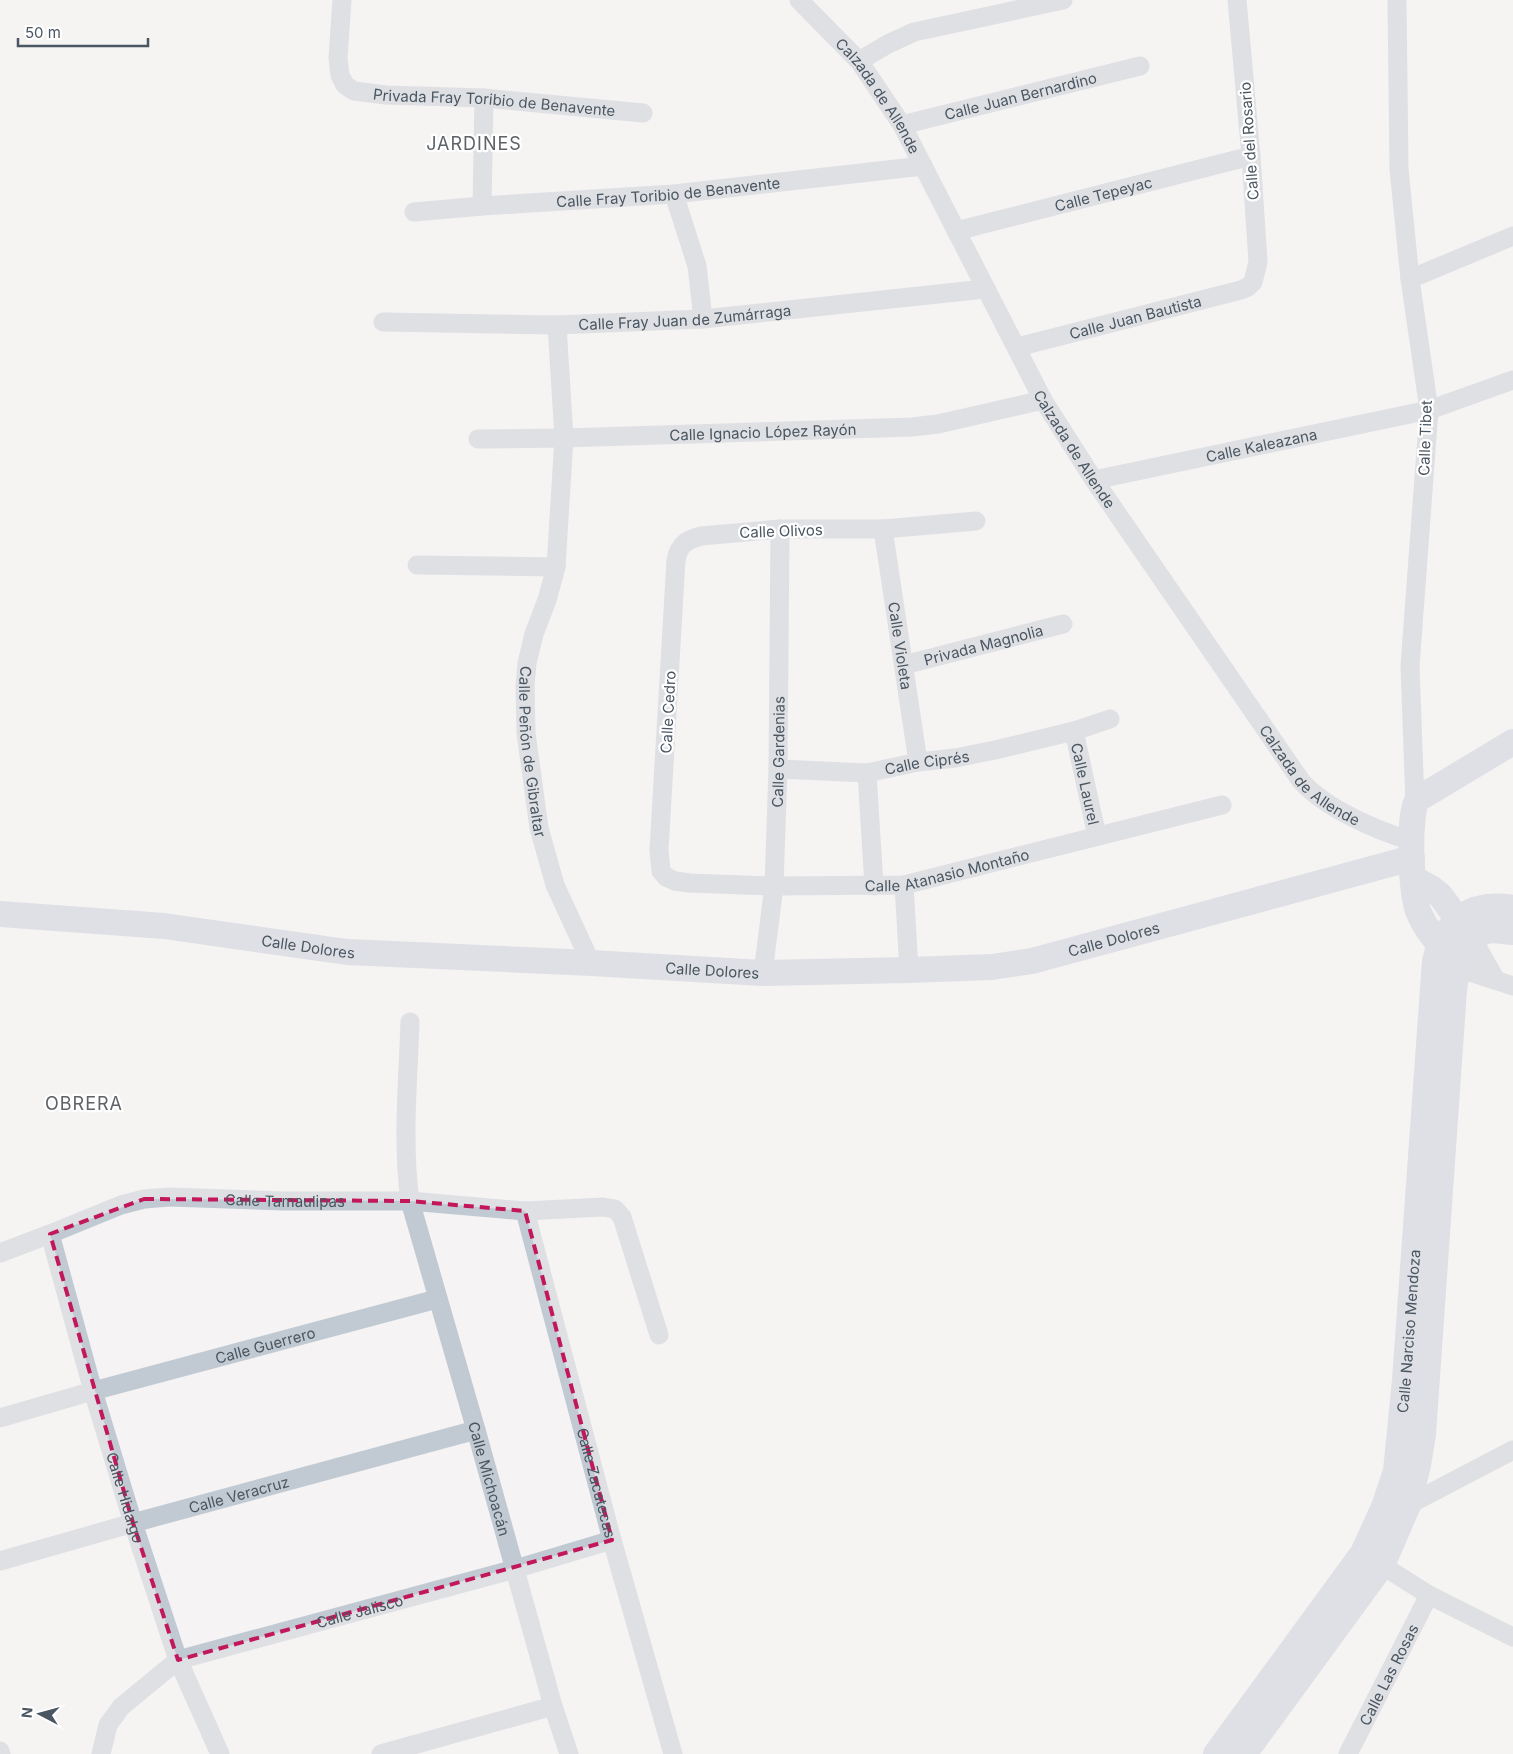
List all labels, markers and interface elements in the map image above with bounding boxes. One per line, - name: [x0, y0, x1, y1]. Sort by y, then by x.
- scale bar: [18, 15, 148, 47]
- text: 50 m: [25, 23, 61, 42]
- street label: Calzada de Allende: [832, 34, 925, 157]
- street label: Calle Juan Bernardino: [942, 68, 1099, 124]
- street label: Calle del Rosario: [1235, 81, 1263, 201]
- street label: Privada Fray Toribio de Benavente: [372, 84, 616, 120]
- district label: JARDINES: [426, 133, 522, 154]
- street label: Calle Tepeyac: [1053, 172, 1154, 215]
- street label: Calle Fray Toribio de Benavente: [556, 173, 781, 211]
- street label: Calle Juan Bautista: [1067, 291, 1203, 343]
- street label: Calle Fray Juan de Zumárraga: [578, 300, 792, 334]
- street label: Calzada de Allende: [1030, 387, 1120, 512]
- street label: Calle Tibet: [1414, 400, 1436, 476]
- street label: Calle Ignacio López Rayón: [669, 419, 857, 444]
- street label: Calle Kaleazana: [1204, 424, 1319, 466]
- street label: Calle Olivos: [739, 520, 823, 542]
- street label: Calle Violeta: [885, 601, 916, 691]
- street label: Privada Magnolia: [922, 620, 1045, 669]
- street label: Calle Peñón de Gibraltar: [515, 665, 551, 840]
- street label: Calle Cedro: [656, 670, 680, 754]
- street label: Calle Gardenias: [767, 696, 788, 808]
- street label: Calzada de Allende: [1256, 721, 1363, 829]
- street label: Calle Laurel: [1067, 741, 1104, 826]
- street label: Calle Ciprés: [883, 746, 971, 778]
- street label: Calle Atanasio Montaño: [865, 844, 1031, 895]
- street label: Calle Dolores: [1066, 917, 1162, 960]
- street label: Calle Dolores: [260, 930, 355, 962]
- street label: Calle Dolores: [665, 958, 760, 982]
- district label: OBRERA: [45, 1093, 123, 1114]
- street label: Calle Tamaulipas: [225, 1189, 345, 1211]
- street label: Calle Narciso Mendoza: [1392, 1249, 1424, 1414]
- street label: Calle Guerrero: [213, 1322, 317, 1367]
- street label: Calle Michoacán: [465, 1419, 515, 1538]
- street label: Calle Zacatecas: [573, 1425, 621, 1540]
- street label: Calle Hidalgo: [103, 1450, 148, 1545]
- street label: Calle Veracruz: [186, 1472, 291, 1517]
- street label: Calle Jalisco: [314, 1590, 405, 1632]
- street label: Calle Las Rosas: [1355, 1621, 1422, 1729]
- north arrow: [15, 1689, 65, 1739]
- text: N: [18, 1706, 36, 1719]

